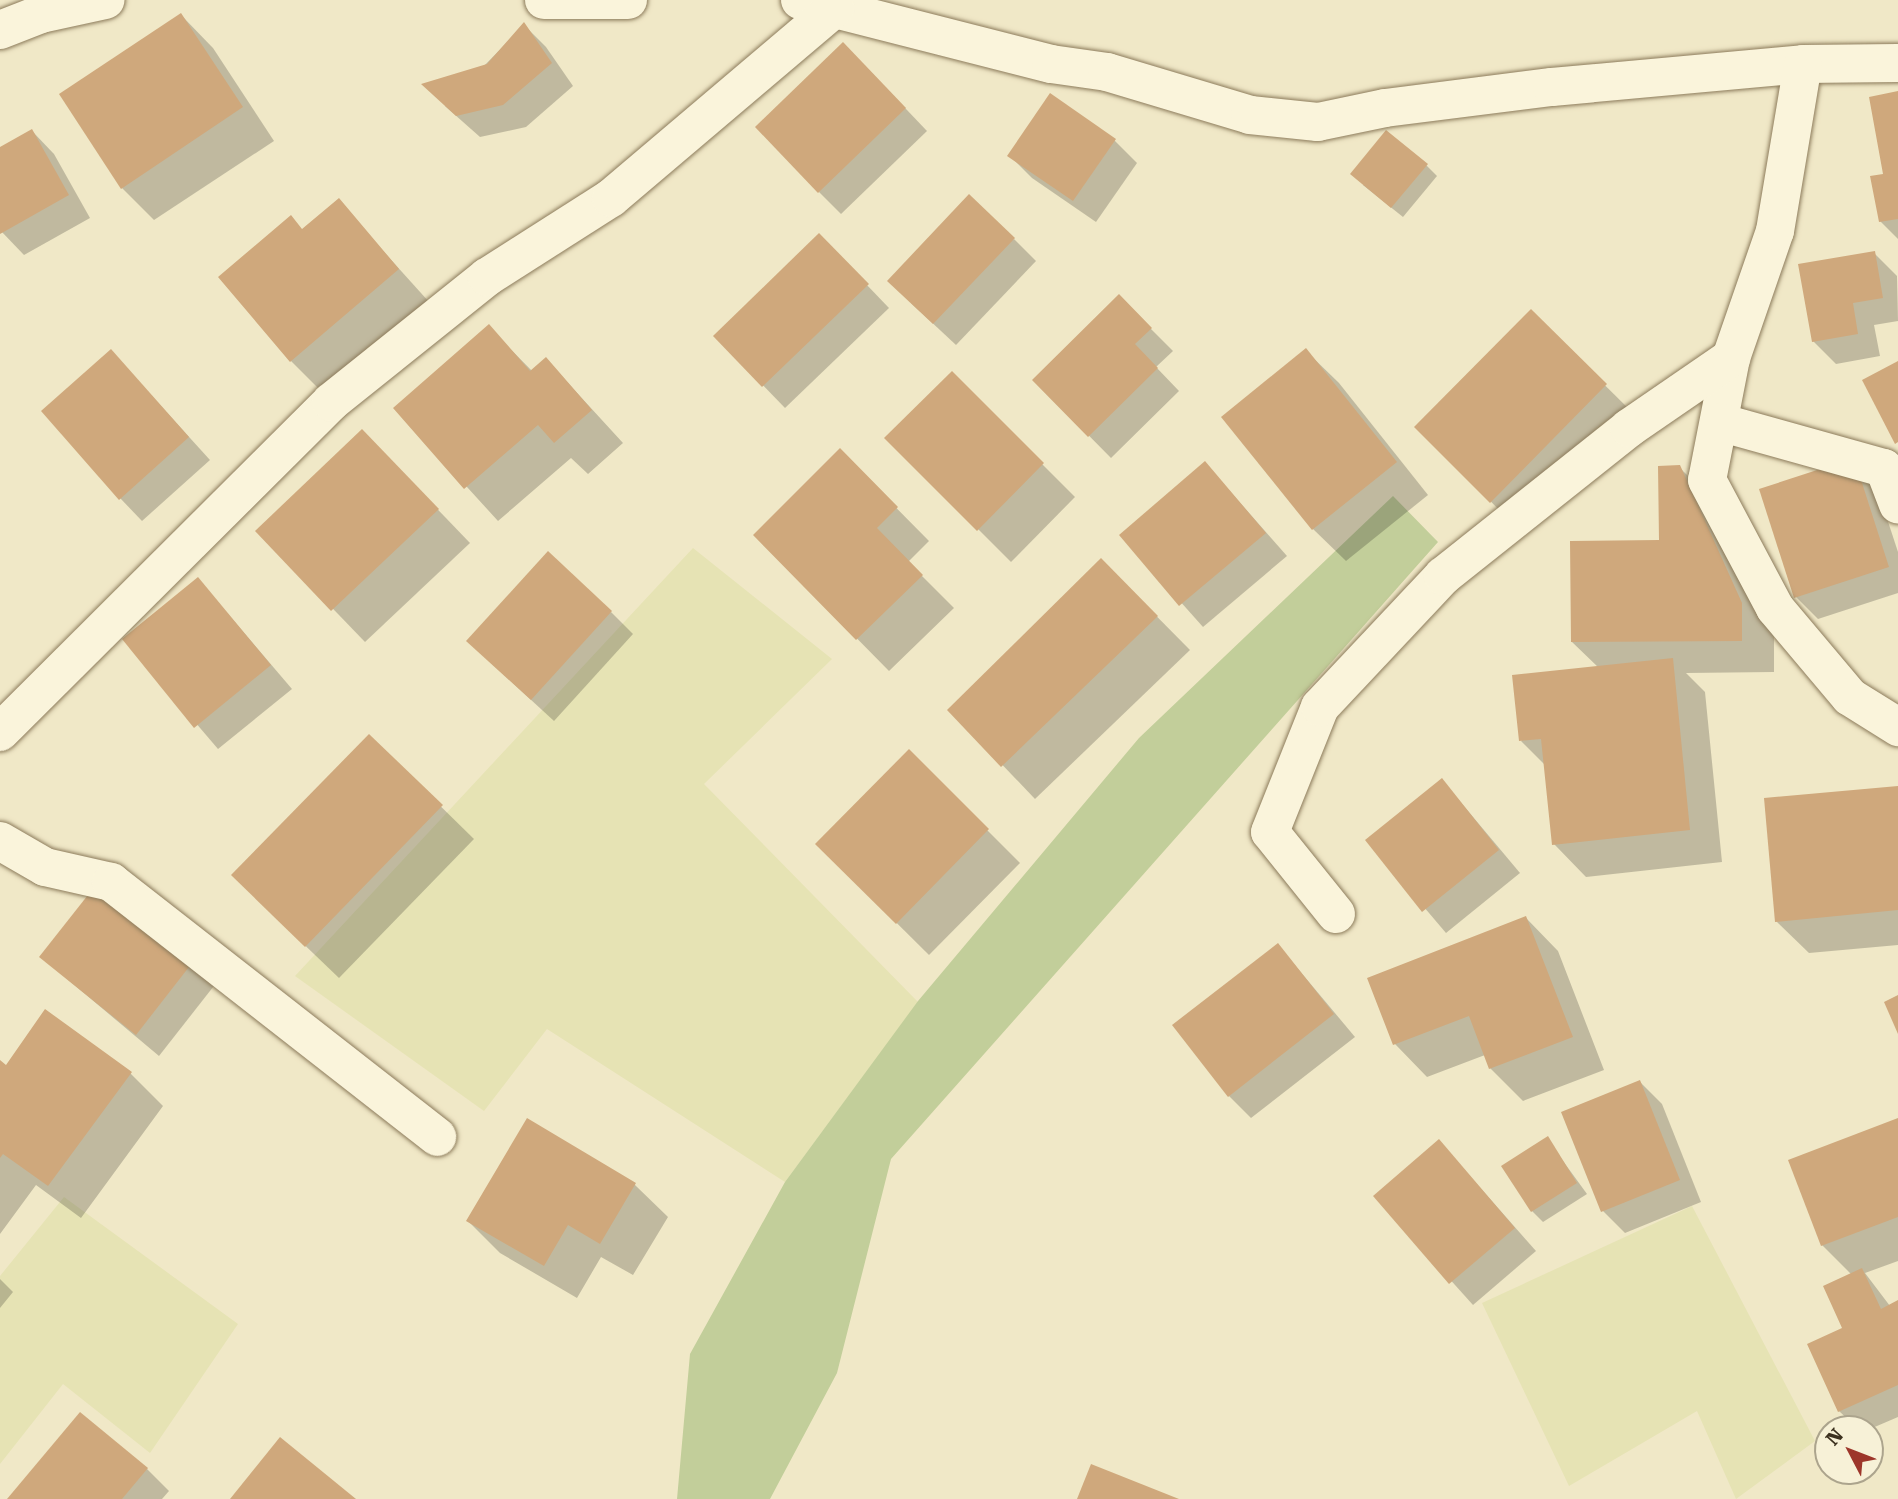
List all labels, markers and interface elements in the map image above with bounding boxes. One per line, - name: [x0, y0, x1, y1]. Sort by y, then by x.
- north arrow: [1814, 1415, 1884, 1485]
- text: N: [1821, 1424, 1848, 1450]

